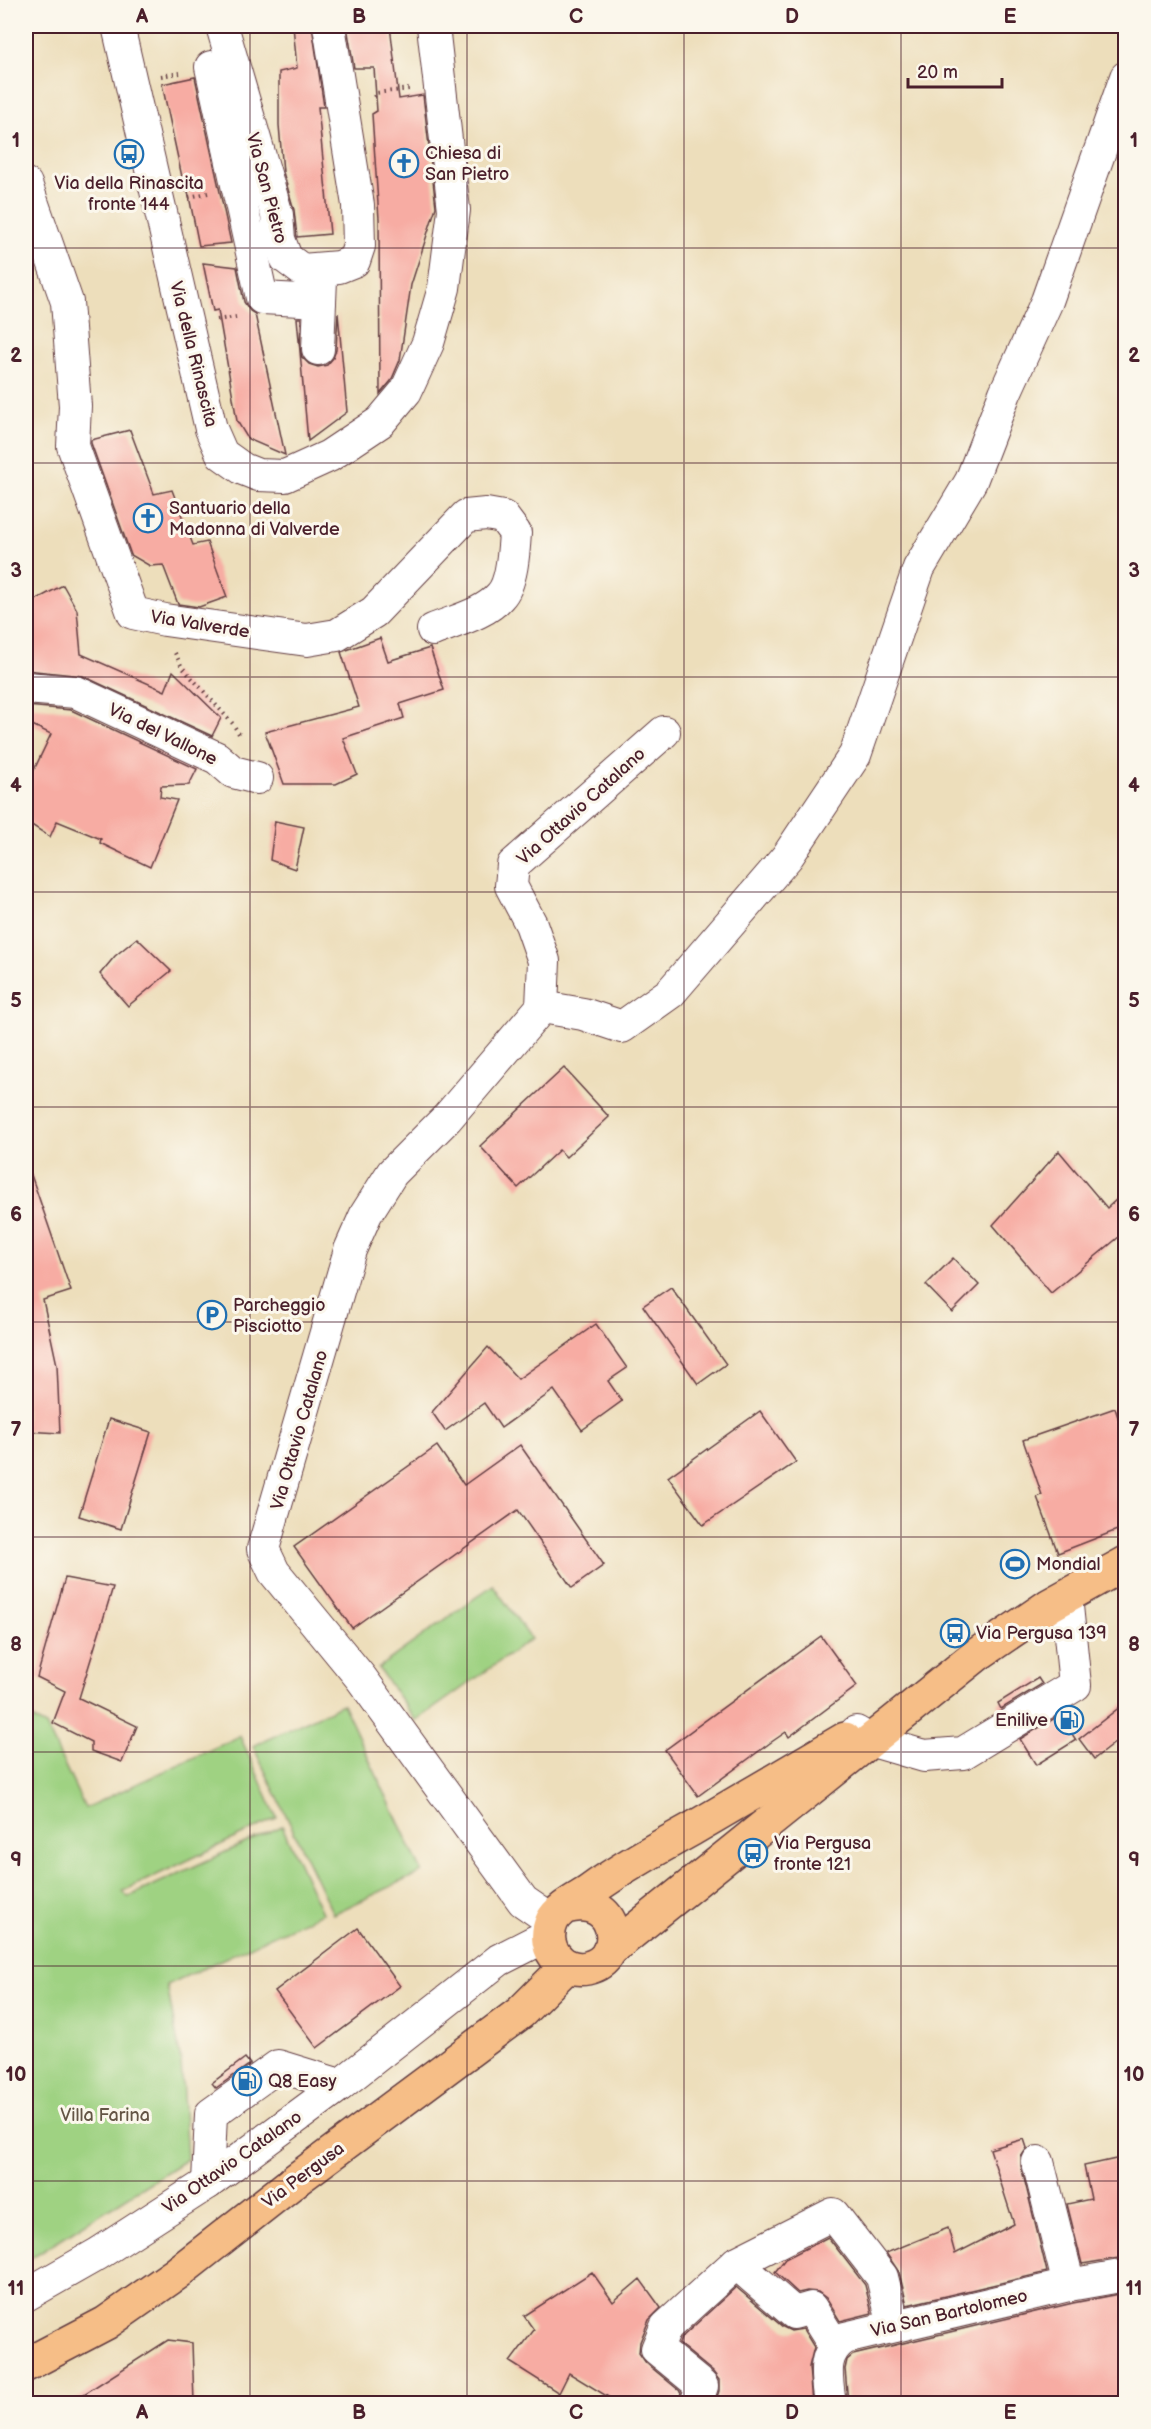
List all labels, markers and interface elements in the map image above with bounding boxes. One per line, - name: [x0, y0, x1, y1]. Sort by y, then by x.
- text: A: [135, 5, 149, 29]
- text: B: [352, 5, 366, 29]
- text: C: [569, 5, 583, 29]
- text: D: [785, 5, 799, 29]
- text: E: [1004, 5, 1017, 29]
- scale bar: [908, 51, 1002, 89]
- text: 20 m: [917, 62, 958, 83]
- text: 1: [12, 129, 20, 153]
- text: 1: [1130, 129, 1138, 153]
- street label: Via San Pietro: [242, 130, 291, 246]
- bus stop icon: Via della Rinascita fronte 144: [113, 138, 145, 170]
- place label: Chiesa di San Pietro: [425, 143, 509, 185]
- church icon: Chiesa di San Pietro: [388, 147, 420, 179]
- place label: Via della Rinascita fronte 144: [54, 173, 204, 215]
- street label: Via della Rinascita: [165, 279, 222, 429]
- text: 2: [10, 344, 22, 368]
- text: 2: [1128, 344, 1140, 368]
- place label: Santuario della Madonna di Valverde: [169, 498, 340, 540]
- church icon: Santuario della Madonna di Valverde: [132, 502, 164, 534]
- text: 3: [10, 559, 22, 583]
- text: 3: [1128, 559, 1140, 583]
- street label: Via Valverde: [149, 606, 251, 643]
- street label: Via del Vallone: [105, 699, 221, 770]
- street label: Via Ottavio Catalano: [513, 743, 650, 869]
- text: 4: [10, 774, 22, 798]
- text: 4: [1128, 774, 1140, 798]
- text: 5: [10, 989, 22, 1013]
- text: 5: [1128, 989, 1140, 1013]
- text: 6: [10, 1203, 22, 1227]
- text: 6: [1128, 1203, 1140, 1227]
- place label: Parcheggio Pisciotto: [233, 1295, 325, 1337]
- parking icon: Parcheggio Pisciotto: [196, 1299, 228, 1331]
- street label: Via Ottavio Catalano: [267, 1348, 332, 1513]
- text: 7: [10, 1418, 22, 1442]
- text: 7: [1128, 1418, 1140, 1442]
- sports icon: Mondial: [999, 1548, 1031, 1580]
- place label: Mondial: [1036, 1554, 1101, 1575]
- bus stop icon: Via Pergusa 139: [939, 1617, 971, 1649]
- place label: Via Pergusa 139: [976, 1623, 1107, 1644]
- text: 8: [10, 1633, 22, 1657]
- text: 8: [1128, 1633, 1140, 1657]
- fuel station icon: Enilive: [1053, 1704, 1085, 1736]
- place label: Enilive: [995, 1710, 1048, 1731]
- place label: Via Pergusa fronte 121: [774, 1833, 871, 1875]
- bus stop icon: Via Pergusa fronte 121: [737, 1837, 769, 1869]
- text: 9: [10, 1848, 22, 1872]
- text: 9: [1128, 1848, 1140, 1872]
- text: 10: [6, 2063, 26, 2087]
- text: 10: [1124, 2063, 1144, 2087]
- fuel station icon: Q8 Easy: [231, 2065, 263, 2097]
- place label: Q8 Easy: [268, 2071, 337, 2092]
- park label: Villa Farina: [60, 2105, 150, 2126]
- street label: Via Ottavio Catalano: [159, 2106, 306, 2218]
- street label: Via Pergusa: [258, 2138, 348, 2213]
- text: 11: [8, 2277, 24, 2301]
- text: 11: [1126, 2277, 1142, 2301]
- street label: Via San Bartolomeo: [869, 2285, 1030, 2342]
- text: A: [135, 2401, 149, 2425]
- text: B: [352, 2401, 366, 2425]
- text: C: [569, 2401, 583, 2425]
- text: D: [785, 2401, 799, 2425]
- text: E: [1004, 2401, 1017, 2425]

